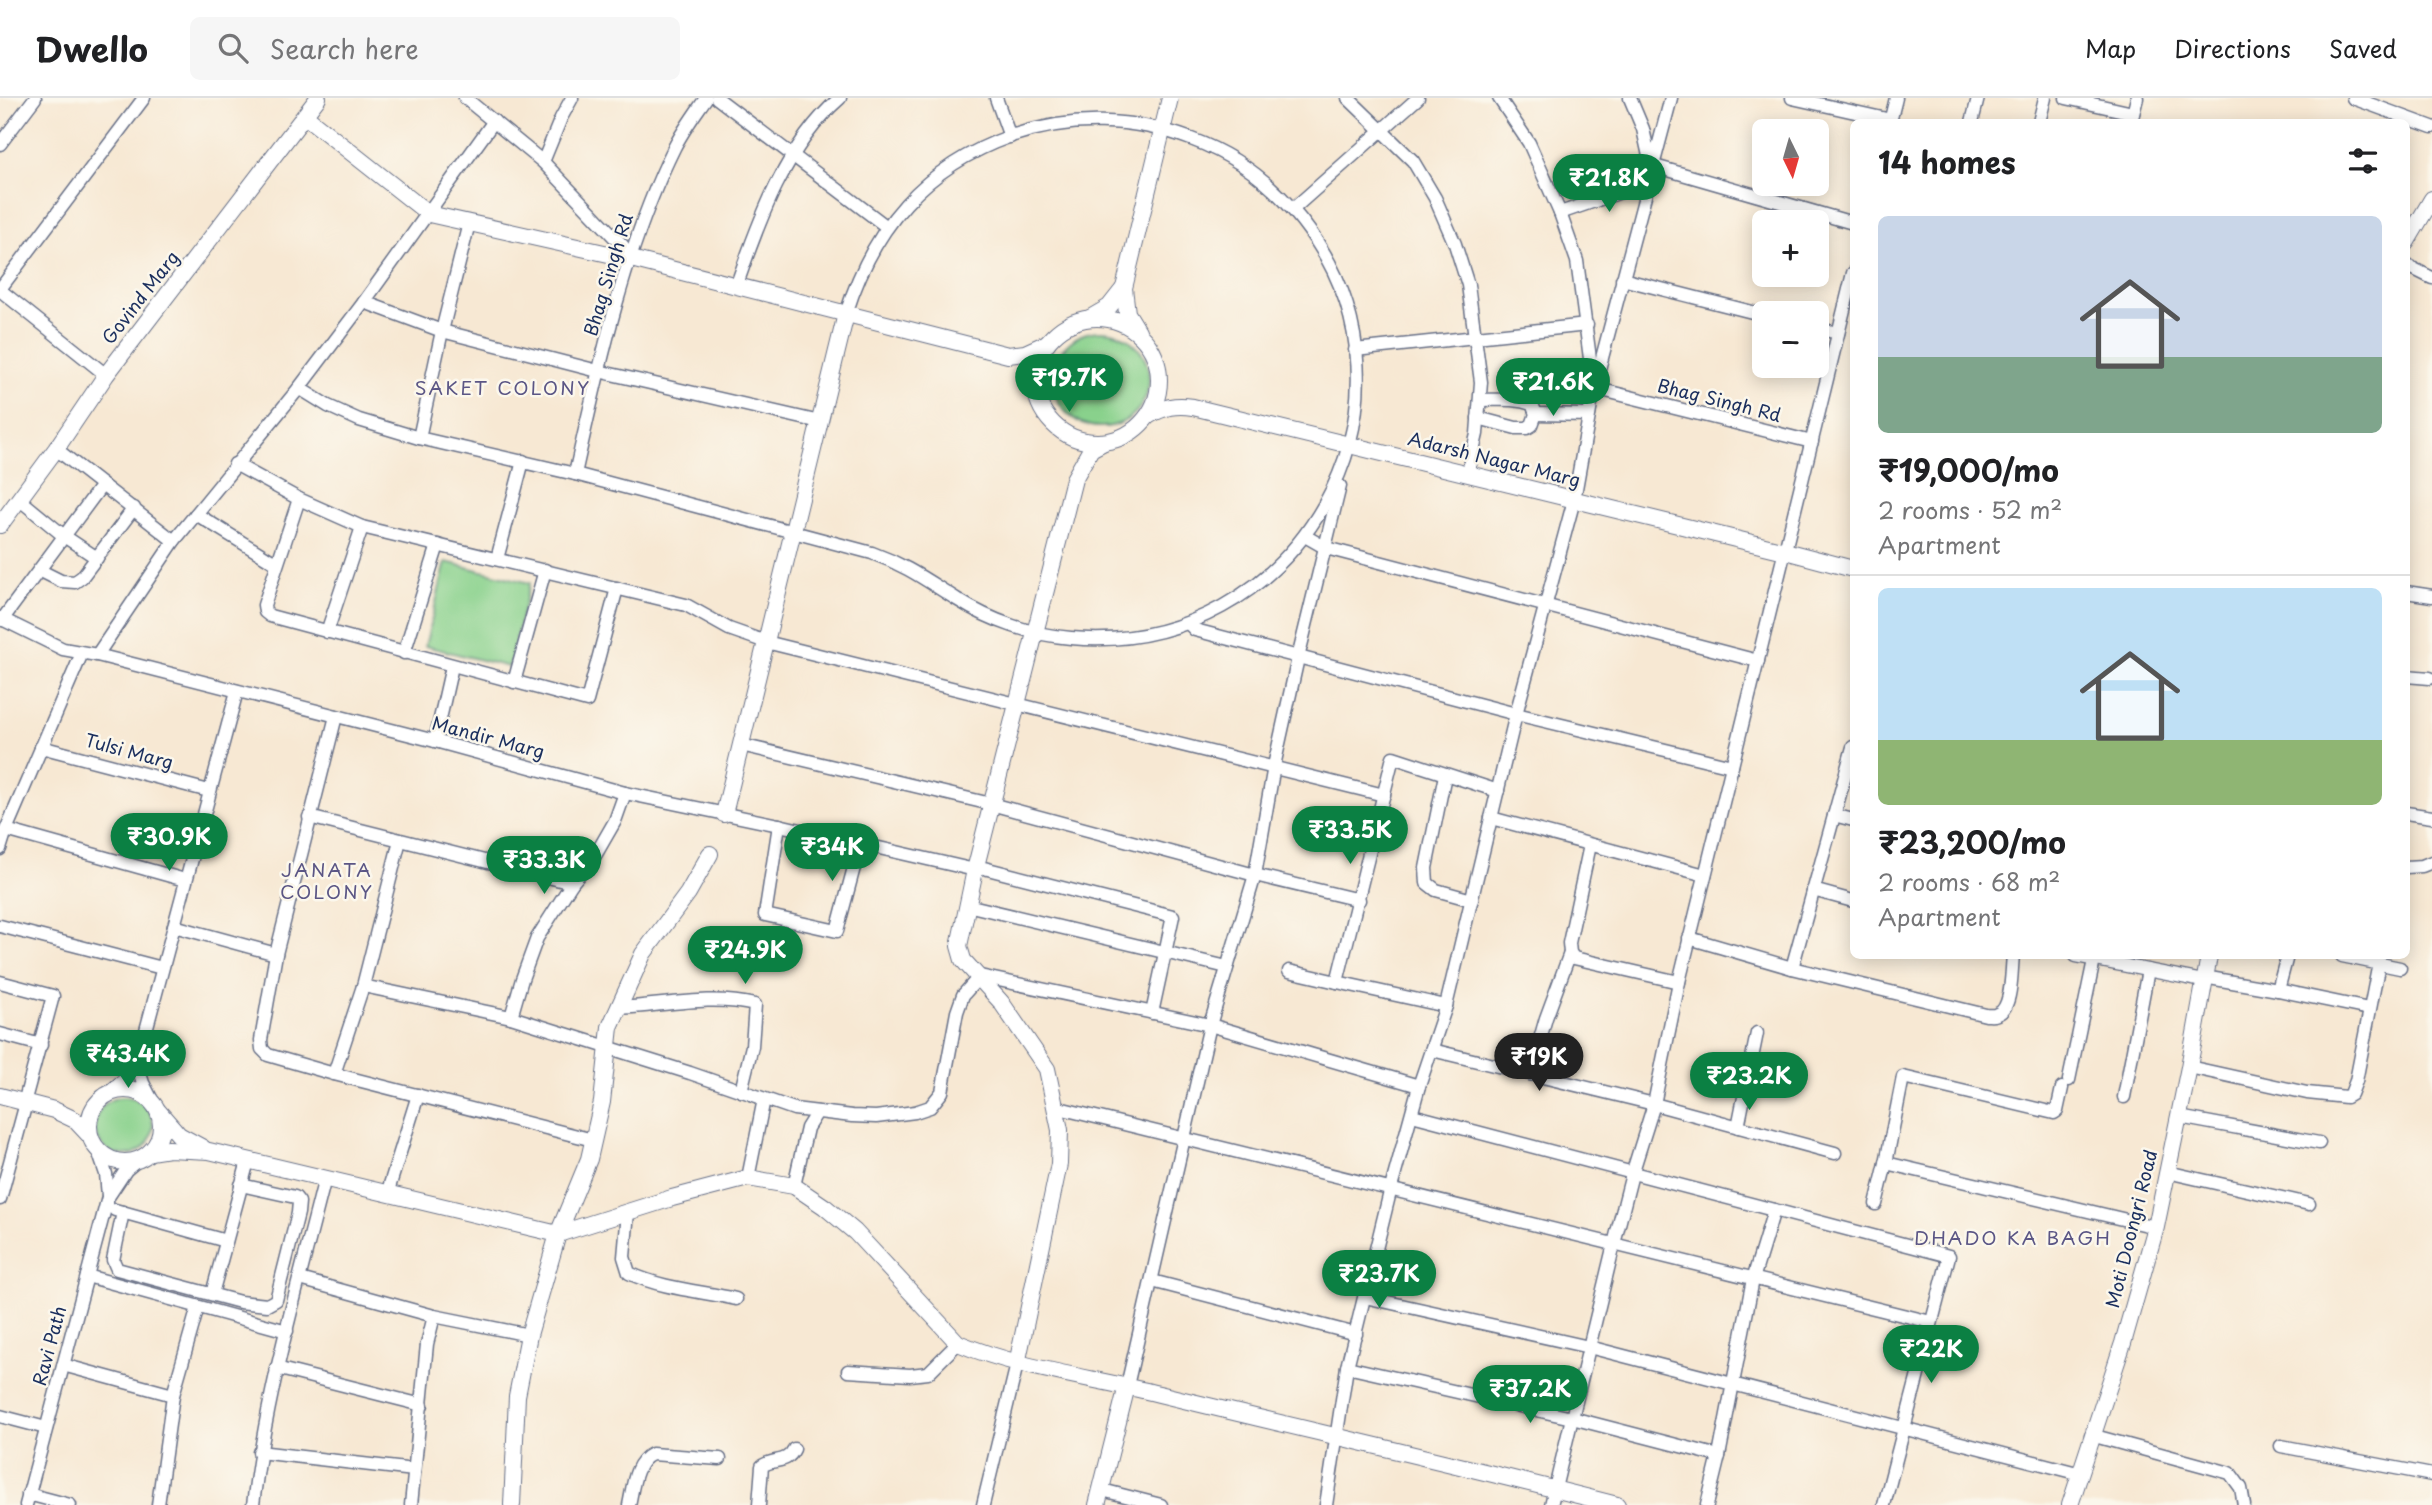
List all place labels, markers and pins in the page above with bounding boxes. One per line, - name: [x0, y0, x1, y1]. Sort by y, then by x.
- pin: ₹21.8K: [1552, 155, 1666, 214]
- pin: ₹19.7K: [1012, 354, 1126, 414]
- pin: ₹21.6K: [1496, 358, 1610, 418]
- pin: ₹33.5K: [1293, 806, 1407, 866]
- pin: ₹30.9K: [112, 814, 226, 873]
- pin: ₹34K: [791, 824, 873, 883]
- pin: ₹33.3K: [487, 836, 601, 896]
- pin: ₹24.9K: [688, 926, 802, 986]
- pin: ₹43.4K: [71, 1030, 185, 1090]
- pin: ₹19K: [1498, 1034, 1580, 1093]
- pin: ₹23.2K: [1692, 1052, 1806, 1112]
- pin: ₹23.7K: [1322, 1250, 1436, 1310]
- pin: ₹22K: [1890, 1326, 1972, 1385]
- pin: ₹37.2K: [1473, 1366, 1587, 1425]

